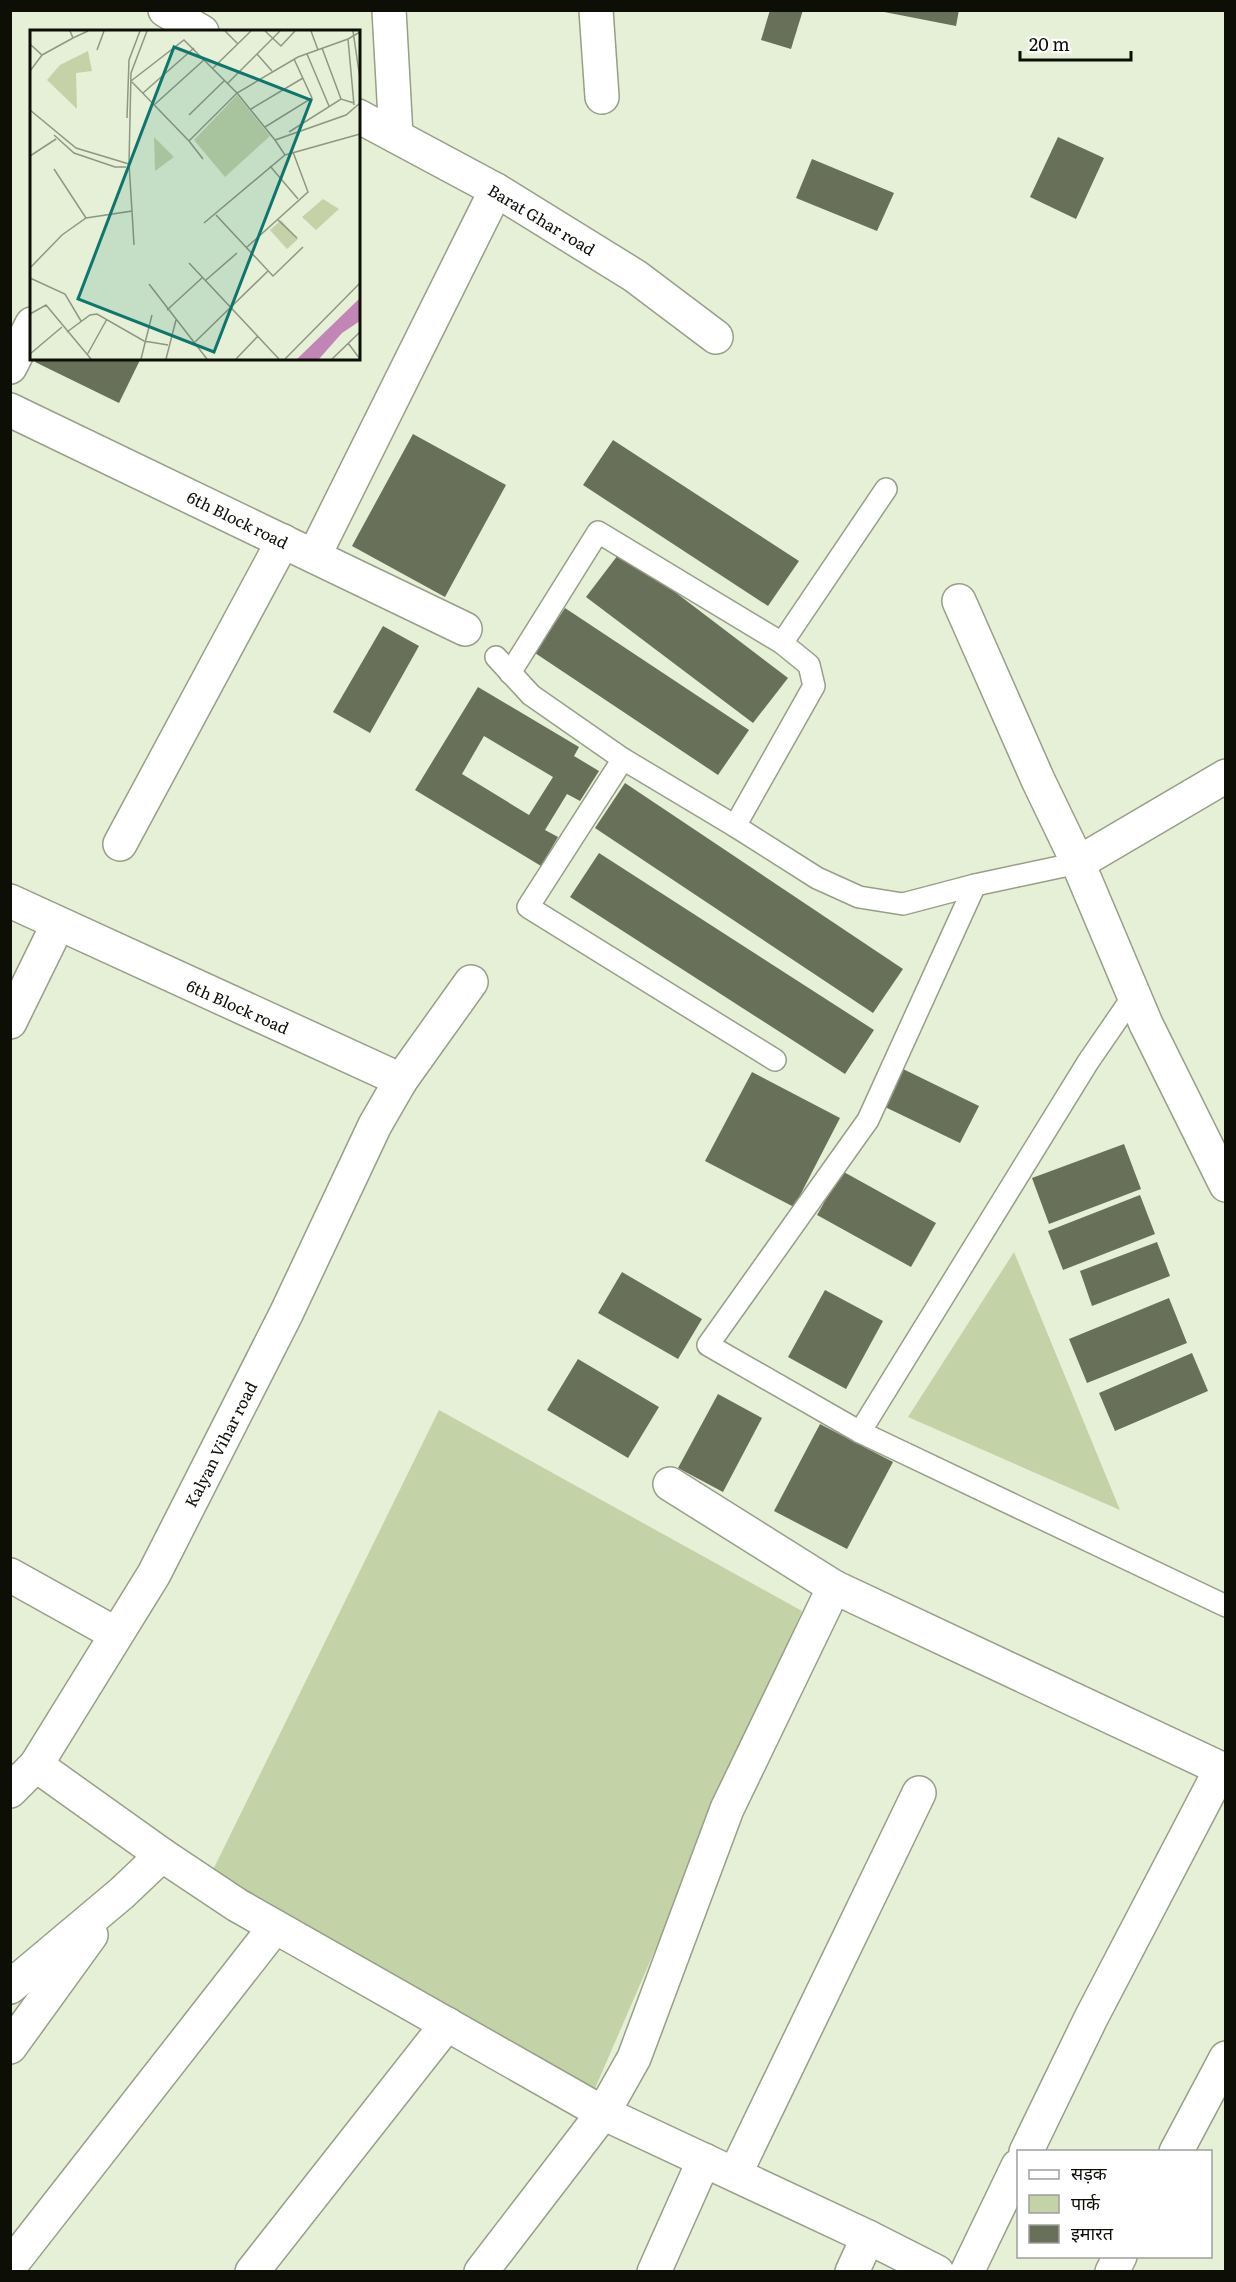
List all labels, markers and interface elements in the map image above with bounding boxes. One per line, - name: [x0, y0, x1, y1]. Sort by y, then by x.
- scale bar: [1020, 24, 1131, 62]
- inset map: [30, 30, 360, 360]
- text: 20 m: [1029, 30, 1070, 57]
- street label: Barat Ghar road: [484, 177, 600, 261]
- street label: 6th Block road: [183, 484, 293, 554]
- street label: 6th Block road: [183, 973, 293, 1039]
- street label: Kalyan Vihar road: [178, 1377, 262, 1511]
- legend: [1017, 2150, 1212, 2258]
- text: सड़क: [1071, 2159, 1108, 2186]
- text: पार्क: [1071, 2189, 1101, 2216]
- text: इमारत: [1071, 2219, 1114, 2246]

